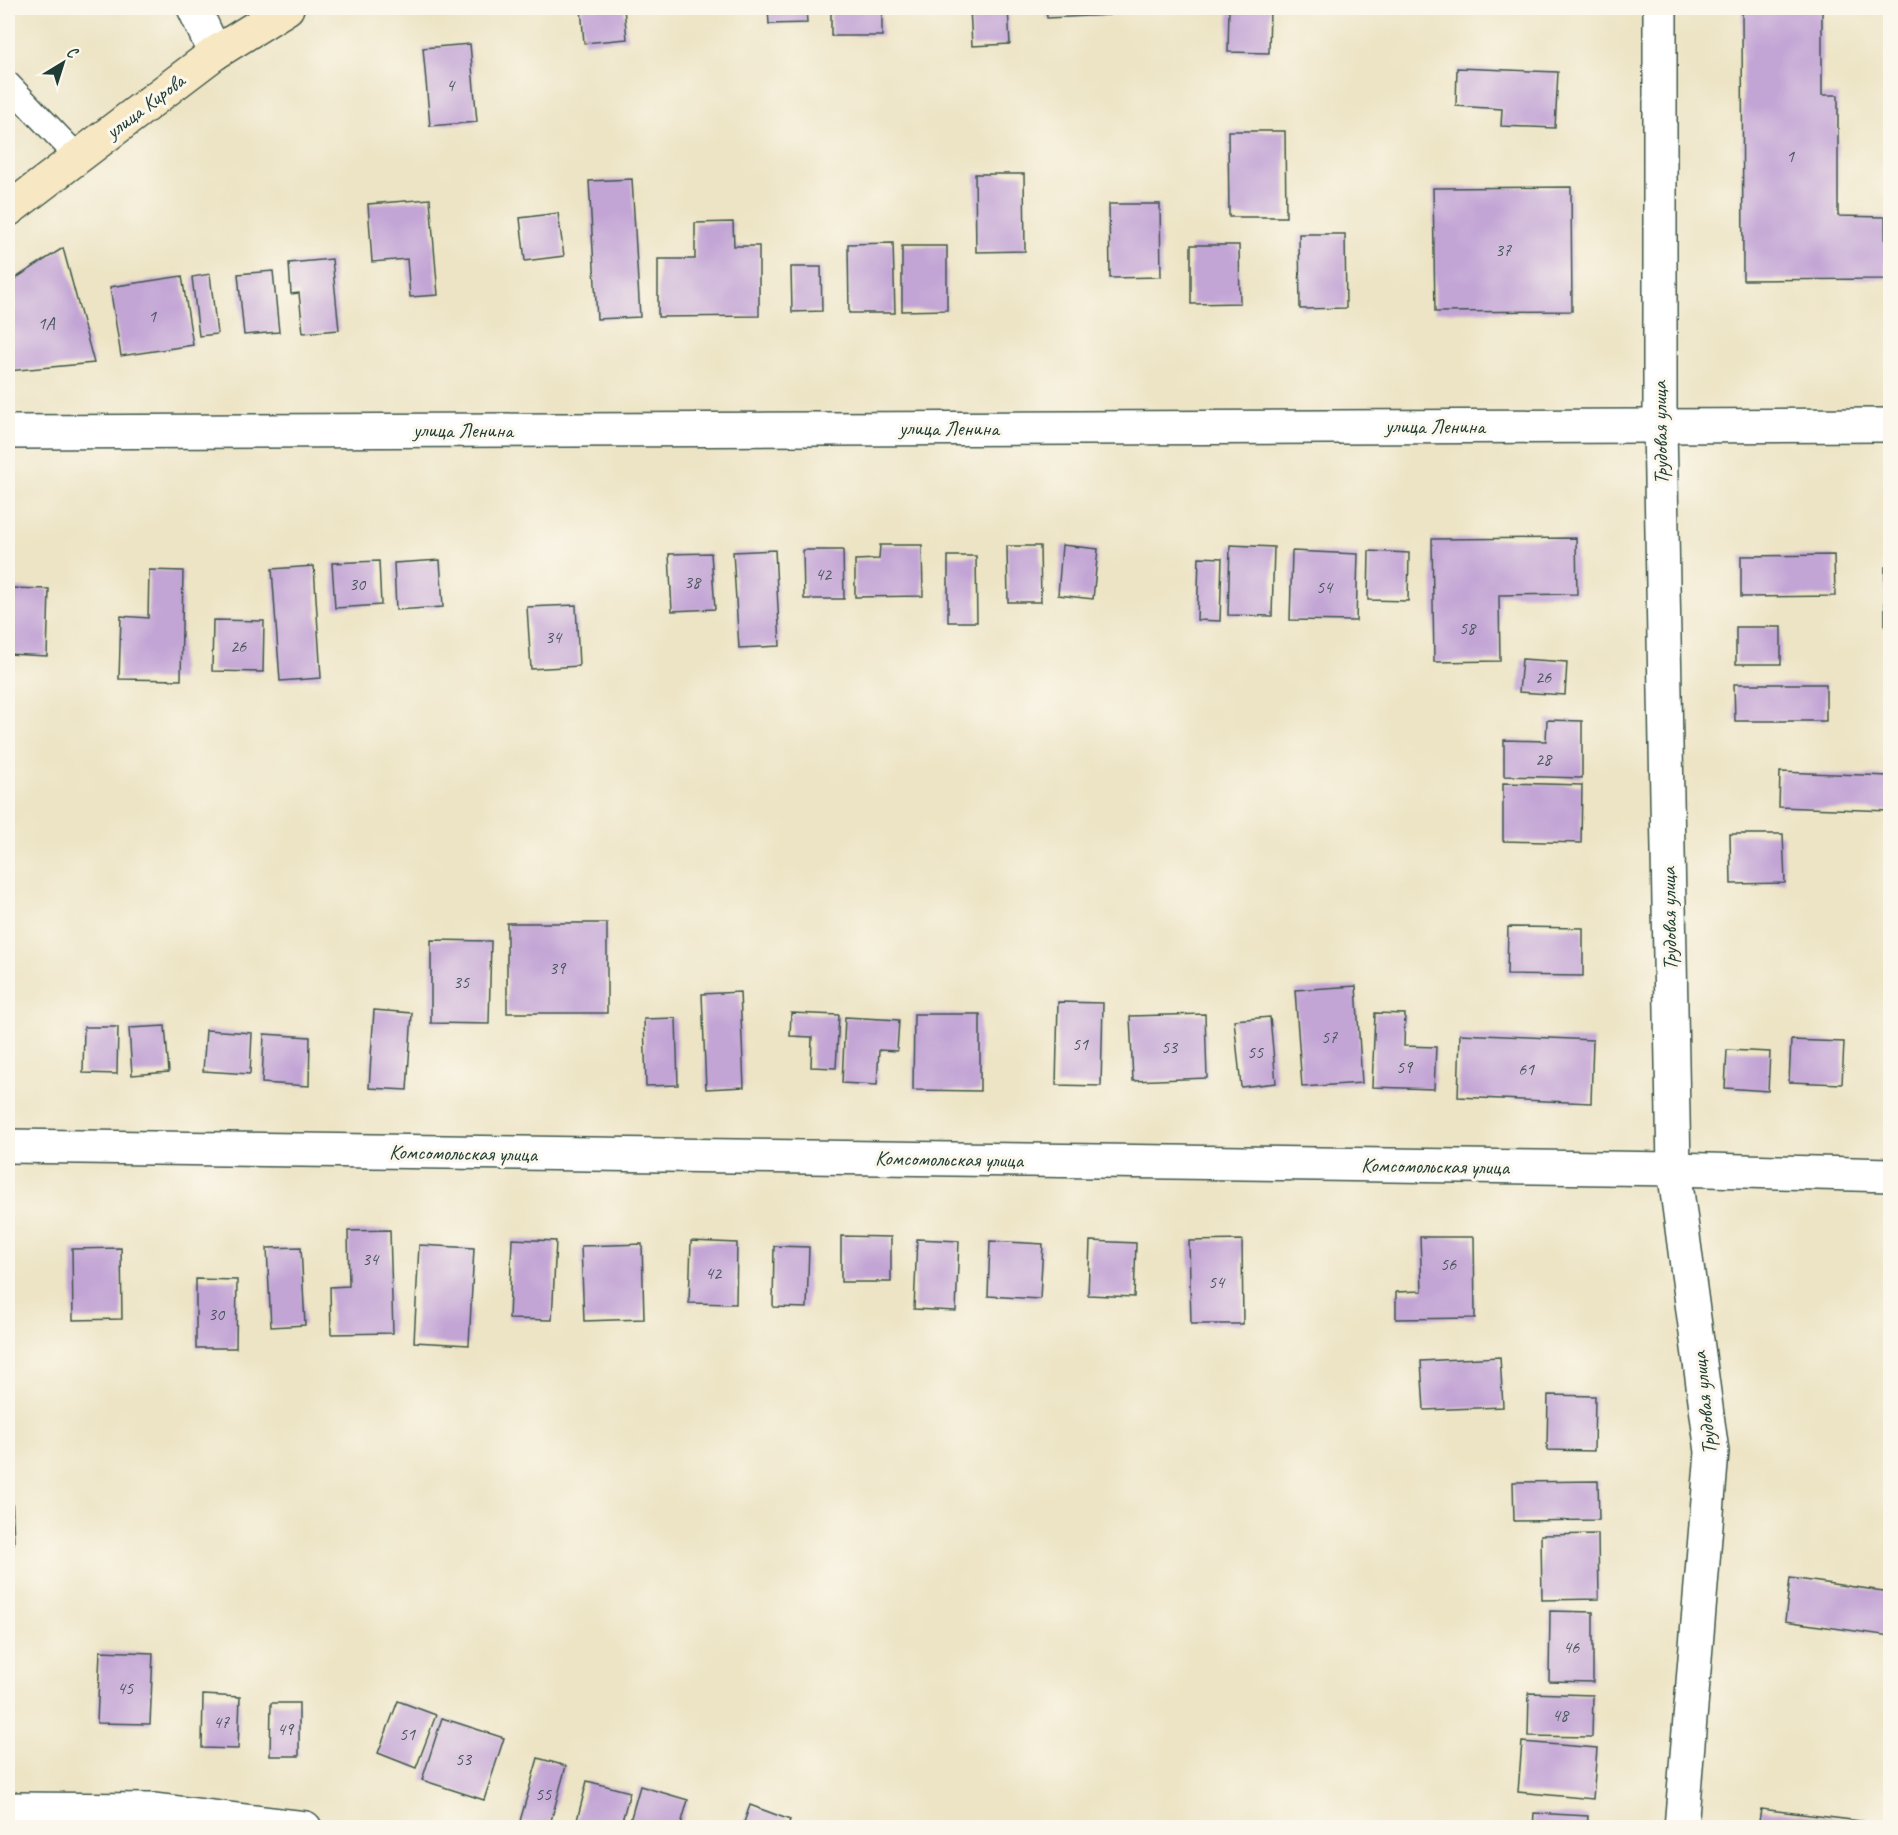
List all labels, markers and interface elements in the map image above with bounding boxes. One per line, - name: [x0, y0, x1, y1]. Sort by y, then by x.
- north arrow: [33, 33, 93, 93]
- text: С: [62, 42, 83, 64]
- street label: улица Кирова: [99, 66, 192, 145]
- house number: 4: [446, 74, 456, 96]
- house number: 1: [1786, 145, 1795, 167]
- house number: 37: [1495, 239, 1512, 261]
- house number: 1: [148, 305, 157, 327]
- house number: 1A: [37, 312, 56, 334]
- street label: Трудовая улица: [1646, 379, 1674, 485]
- street label: улица Ленина: [1383, 413, 1487, 439]
- street label: улица Ленина: [897, 415, 1001, 441]
- street label: улица Ленина: [411, 417, 515, 443]
- house number: 42: [815, 563, 833, 585]
- house number: 38: [684, 571, 702, 593]
- house number: 30: [349, 573, 367, 595]
- house number: 54: [1316, 576, 1334, 598]
- house number: 58: [1459, 617, 1477, 639]
- house number: 34: [545, 626, 563, 648]
- house number: 26: [230, 635, 247, 657]
- house number: 26: [1535, 666, 1552, 688]
- house number: 28: [1535, 748, 1553, 770]
- street label: Трудовая улица: [1655, 865, 1683, 971]
- house number: 39: [549, 957, 567, 979]
- house number: 35: [453, 971, 470, 993]
- house number: 57: [1321, 1026, 1338, 1048]
- house number: 51: [1072, 1033, 1089, 1055]
- house number: 53: [1161, 1036, 1179, 1058]
- house number: 55: [1247, 1041, 1264, 1063]
- house number: 59: [1396, 1056, 1414, 1078]
- house number: 61: [1518, 1058, 1535, 1080]
- street label: Комсомольская улица: [389, 1139, 539, 1167]
- street label: Комсомольская улица: [875, 1145, 1025, 1173]
- street label: Комсомольская улица: [1361, 1152, 1511, 1180]
- house number: 34: [362, 1248, 380, 1270]
- house number: 56: [1440, 1253, 1457, 1275]
- house number: 42: [705, 1262, 723, 1284]
- house number: 54: [1208, 1271, 1226, 1293]
- house number: 30: [208, 1303, 226, 1325]
- street label: Трудовая улица: [1685, 1348, 1722, 1456]
- house number: 46: [1563, 1636, 1580, 1658]
- house number: 45: [117, 1677, 134, 1699]
- house number: 48: [1552, 1704, 1570, 1726]
- house number: 47: [213, 1711, 230, 1733]
- house number: 49: [277, 1718, 295, 1740]
- house number: 51: [399, 1723, 416, 1745]
- house number: 53: [455, 1748, 473, 1770]
- house number: 55: [535, 1783, 552, 1805]

